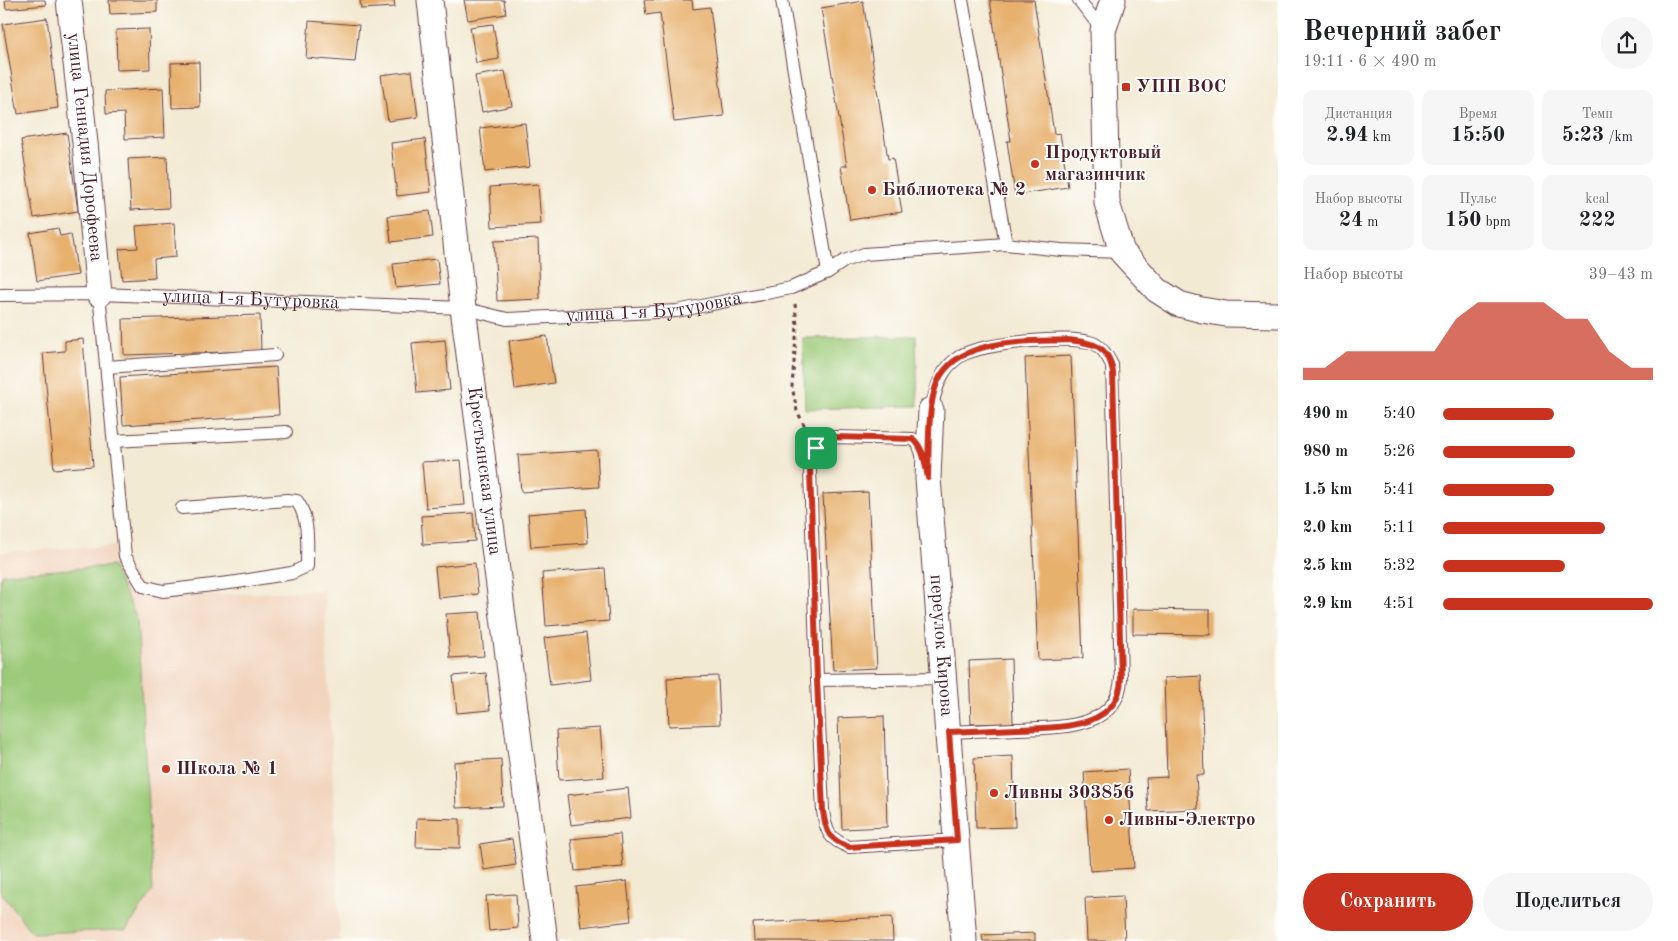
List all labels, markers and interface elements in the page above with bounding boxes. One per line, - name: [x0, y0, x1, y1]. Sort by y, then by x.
- button: share: [1601, 17, 1653, 69]
- text: Вечерний забег: [1303, 19, 1501, 47]
- street label: улица Геннадия Дорофеева: [63, 32, 106, 263]
- text: 19:11 · 6 × 490 m: [1303, 54, 1436, 70]
- place label: УПП ВОС: [1136, 78, 1226, 97]
- marker: УПП ВОС: [1120, 81, 1132, 93]
- text: Дистанция: [1325, 107, 1393, 121]
- text: Время: [1459, 107, 1497, 121]
- text: Темп: [1582, 107, 1613, 121]
- text: 2.94: [1326, 125, 1369, 146]
- text: 15:50: [1451, 125, 1505, 146]
- text: 5:23: [1562, 125, 1604, 146]
- text: km: [1369, 130, 1391, 144]
- text: /km: [1604, 130, 1633, 144]
- place label: Продуктовый магазинчик: [1045, 144, 1162, 185]
- marker: Продуктовый магазинчик: [1029, 158, 1041, 170]
- place label: Библиотека № 2: [882, 181, 1026, 200]
- marker: Библиотека № 2: [866, 184, 878, 196]
- text: Набор высоты: [1315, 192, 1403, 206]
- text: Пульс: [1459, 192, 1497, 206]
- text: kcal: [1585, 192, 1609, 206]
- text: 24: [1339, 210, 1363, 231]
- text: 150: [1445, 210, 1482, 231]
- text: 222: [1579, 210, 1616, 231]
- text: m: [1363, 215, 1378, 229]
- text: bpm: [1482, 215, 1511, 229]
- text: Набор высоты: [1303, 267, 1403, 283]
- text: 39–43 m: [1589, 267, 1653, 283]
- street label: улица 1-я Бутуровка: [162, 287, 340, 313]
- street label: улица 1-я Бутуровка: [565, 289, 744, 326]
- street label: Крестьянская улица: [464, 385, 505, 557]
- text: 490 m: [1303, 406, 1348, 422]
- text: 5:40: [1383, 406, 1415, 422]
- pin: [795, 427, 837, 469]
- icon: arrive: [802, 434, 830, 462]
- text: 980 m: [1303, 444, 1348, 460]
- text: 5:26: [1383, 444, 1415, 460]
- text: 1.5 km: [1303, 482, 1352, 498]
- text: 5:41: [1383, 482, 1415, 498]
- text: 2.0 km: [1303, 520, 1352, 536]
- text: 5:11: [1383, 520, 1415, 536]
- text: 2.5 km: [1303, 558, 1352, 574]
- text: 5:32: [1383, 558, 1415, 574]
- street label: переулок Кирова: [926, 574, 956, 718]
- text: 2.9 km: [1303, 596, 1352, 612]
- text: 4:51: [1383, 596, 1415, 612]
- place label: Школа № 1: [176, 760, 278, 779]
- marker: Школа № 1: [160, 763, 172, 775]
- place label: Ливны 303856: [1004, 784, 1134, 803]
- marker: Ливны 303856: [988, 787, 1000, 799]
- place label: Ливны-Электро: [1119, 811, 1256, 830]
- marker: Ливны-Электро: [1103, 814, 1115, 826]
- button: Сохранить: [1303, 873, 1473, 931]
- button: Поделиться: [1483, 873, 1653, 931]

